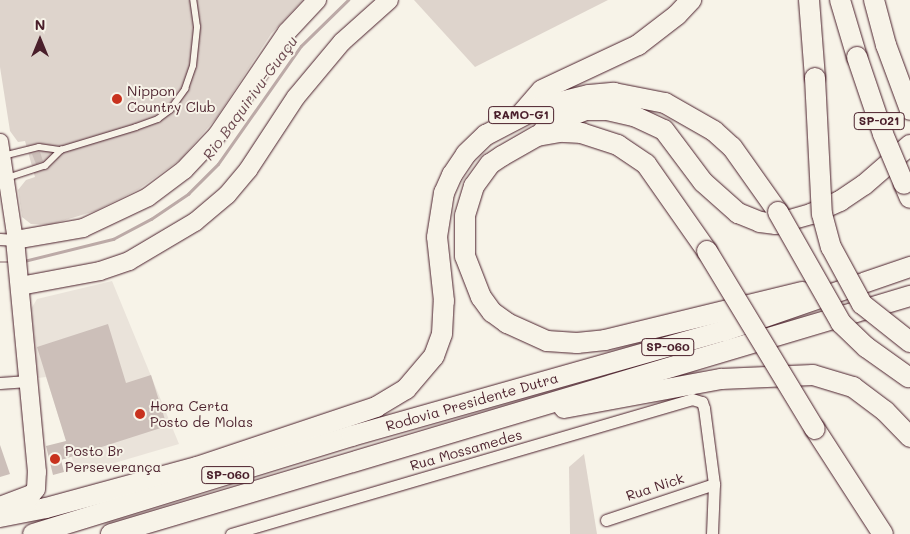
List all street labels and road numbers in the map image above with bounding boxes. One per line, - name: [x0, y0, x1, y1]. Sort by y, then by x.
- road number: RAMO-G1: [487, 106, 555, 124]
- road number: SP-021: [853, 112, 905, 130]
- road number: SP-060: [640, 338, 696, 357]
- street label: Rodovia Presidente Dutra: [384, 369, 560, 435]
- street label: Rua Mossamedes: [408, 426, 524, 474]
- road number: SP-060: [200, 466, 256, 484]
- street label: Rua Nick: [624, 470, 686, 504]

